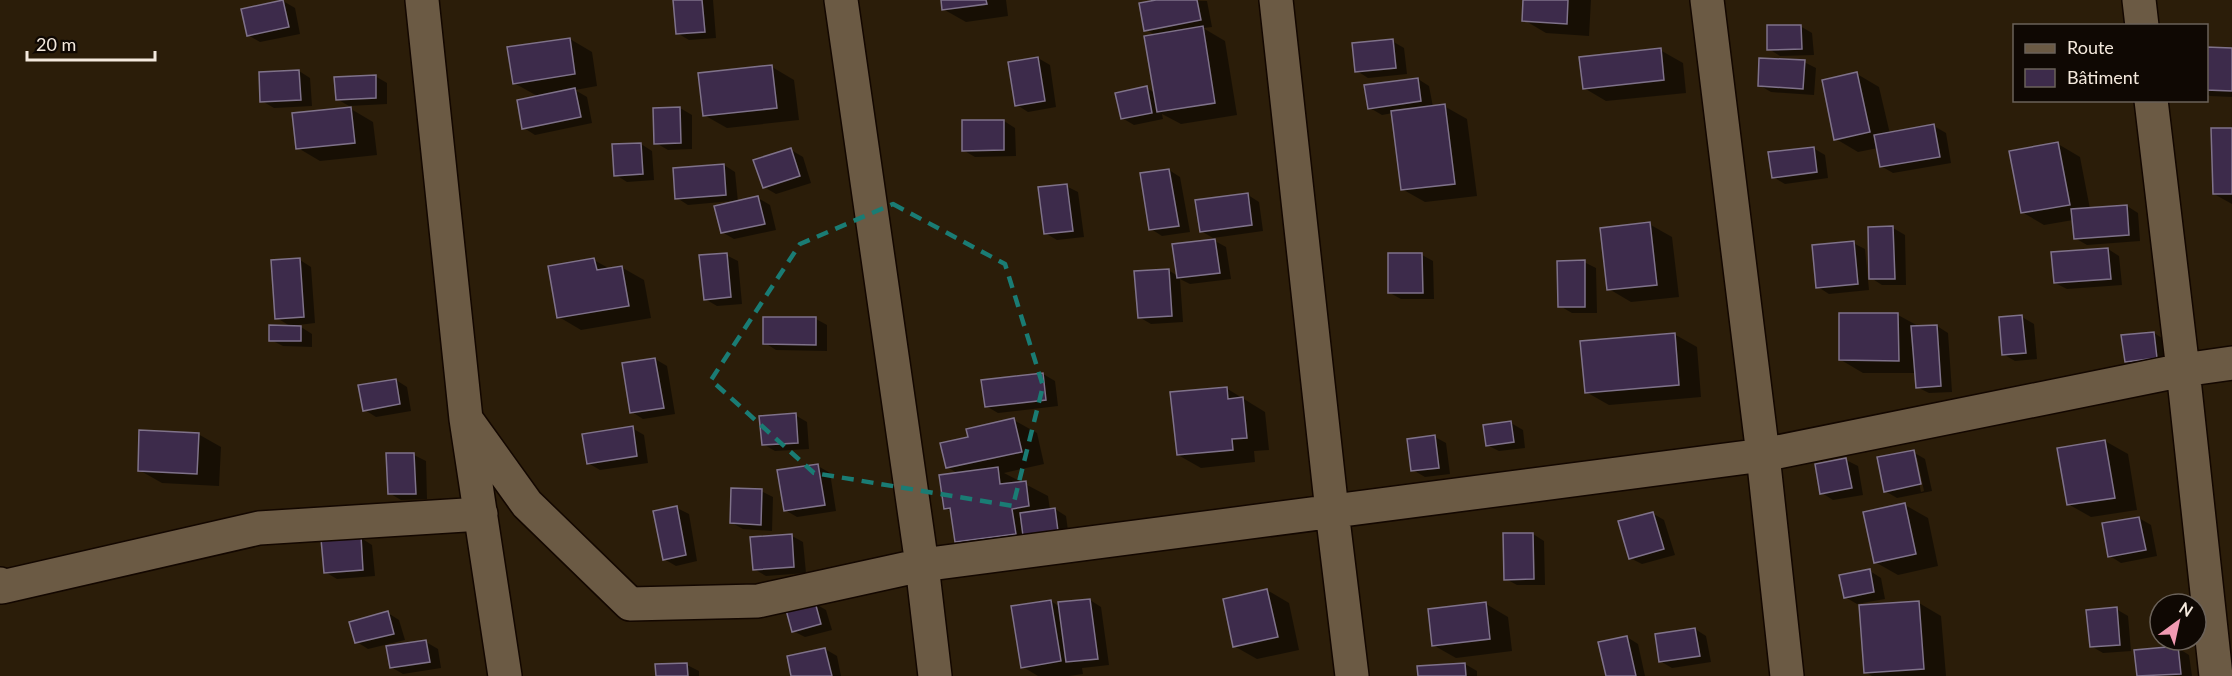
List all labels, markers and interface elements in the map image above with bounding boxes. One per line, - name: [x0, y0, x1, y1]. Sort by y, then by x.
- scale bar: [27, 24, 154, 62]
- legend: [2013, 24, 2208, 102]
- text: 20 m: [36, 33, 76, 55]
- text: Route: [2067, 36, 2114, 58]
- text: Bâtiment: [2067, 66, 2140, 88]
- north arrow: [2148, 592, 2208, 652]
- text: N: [2176, 598, 2197, 620]

